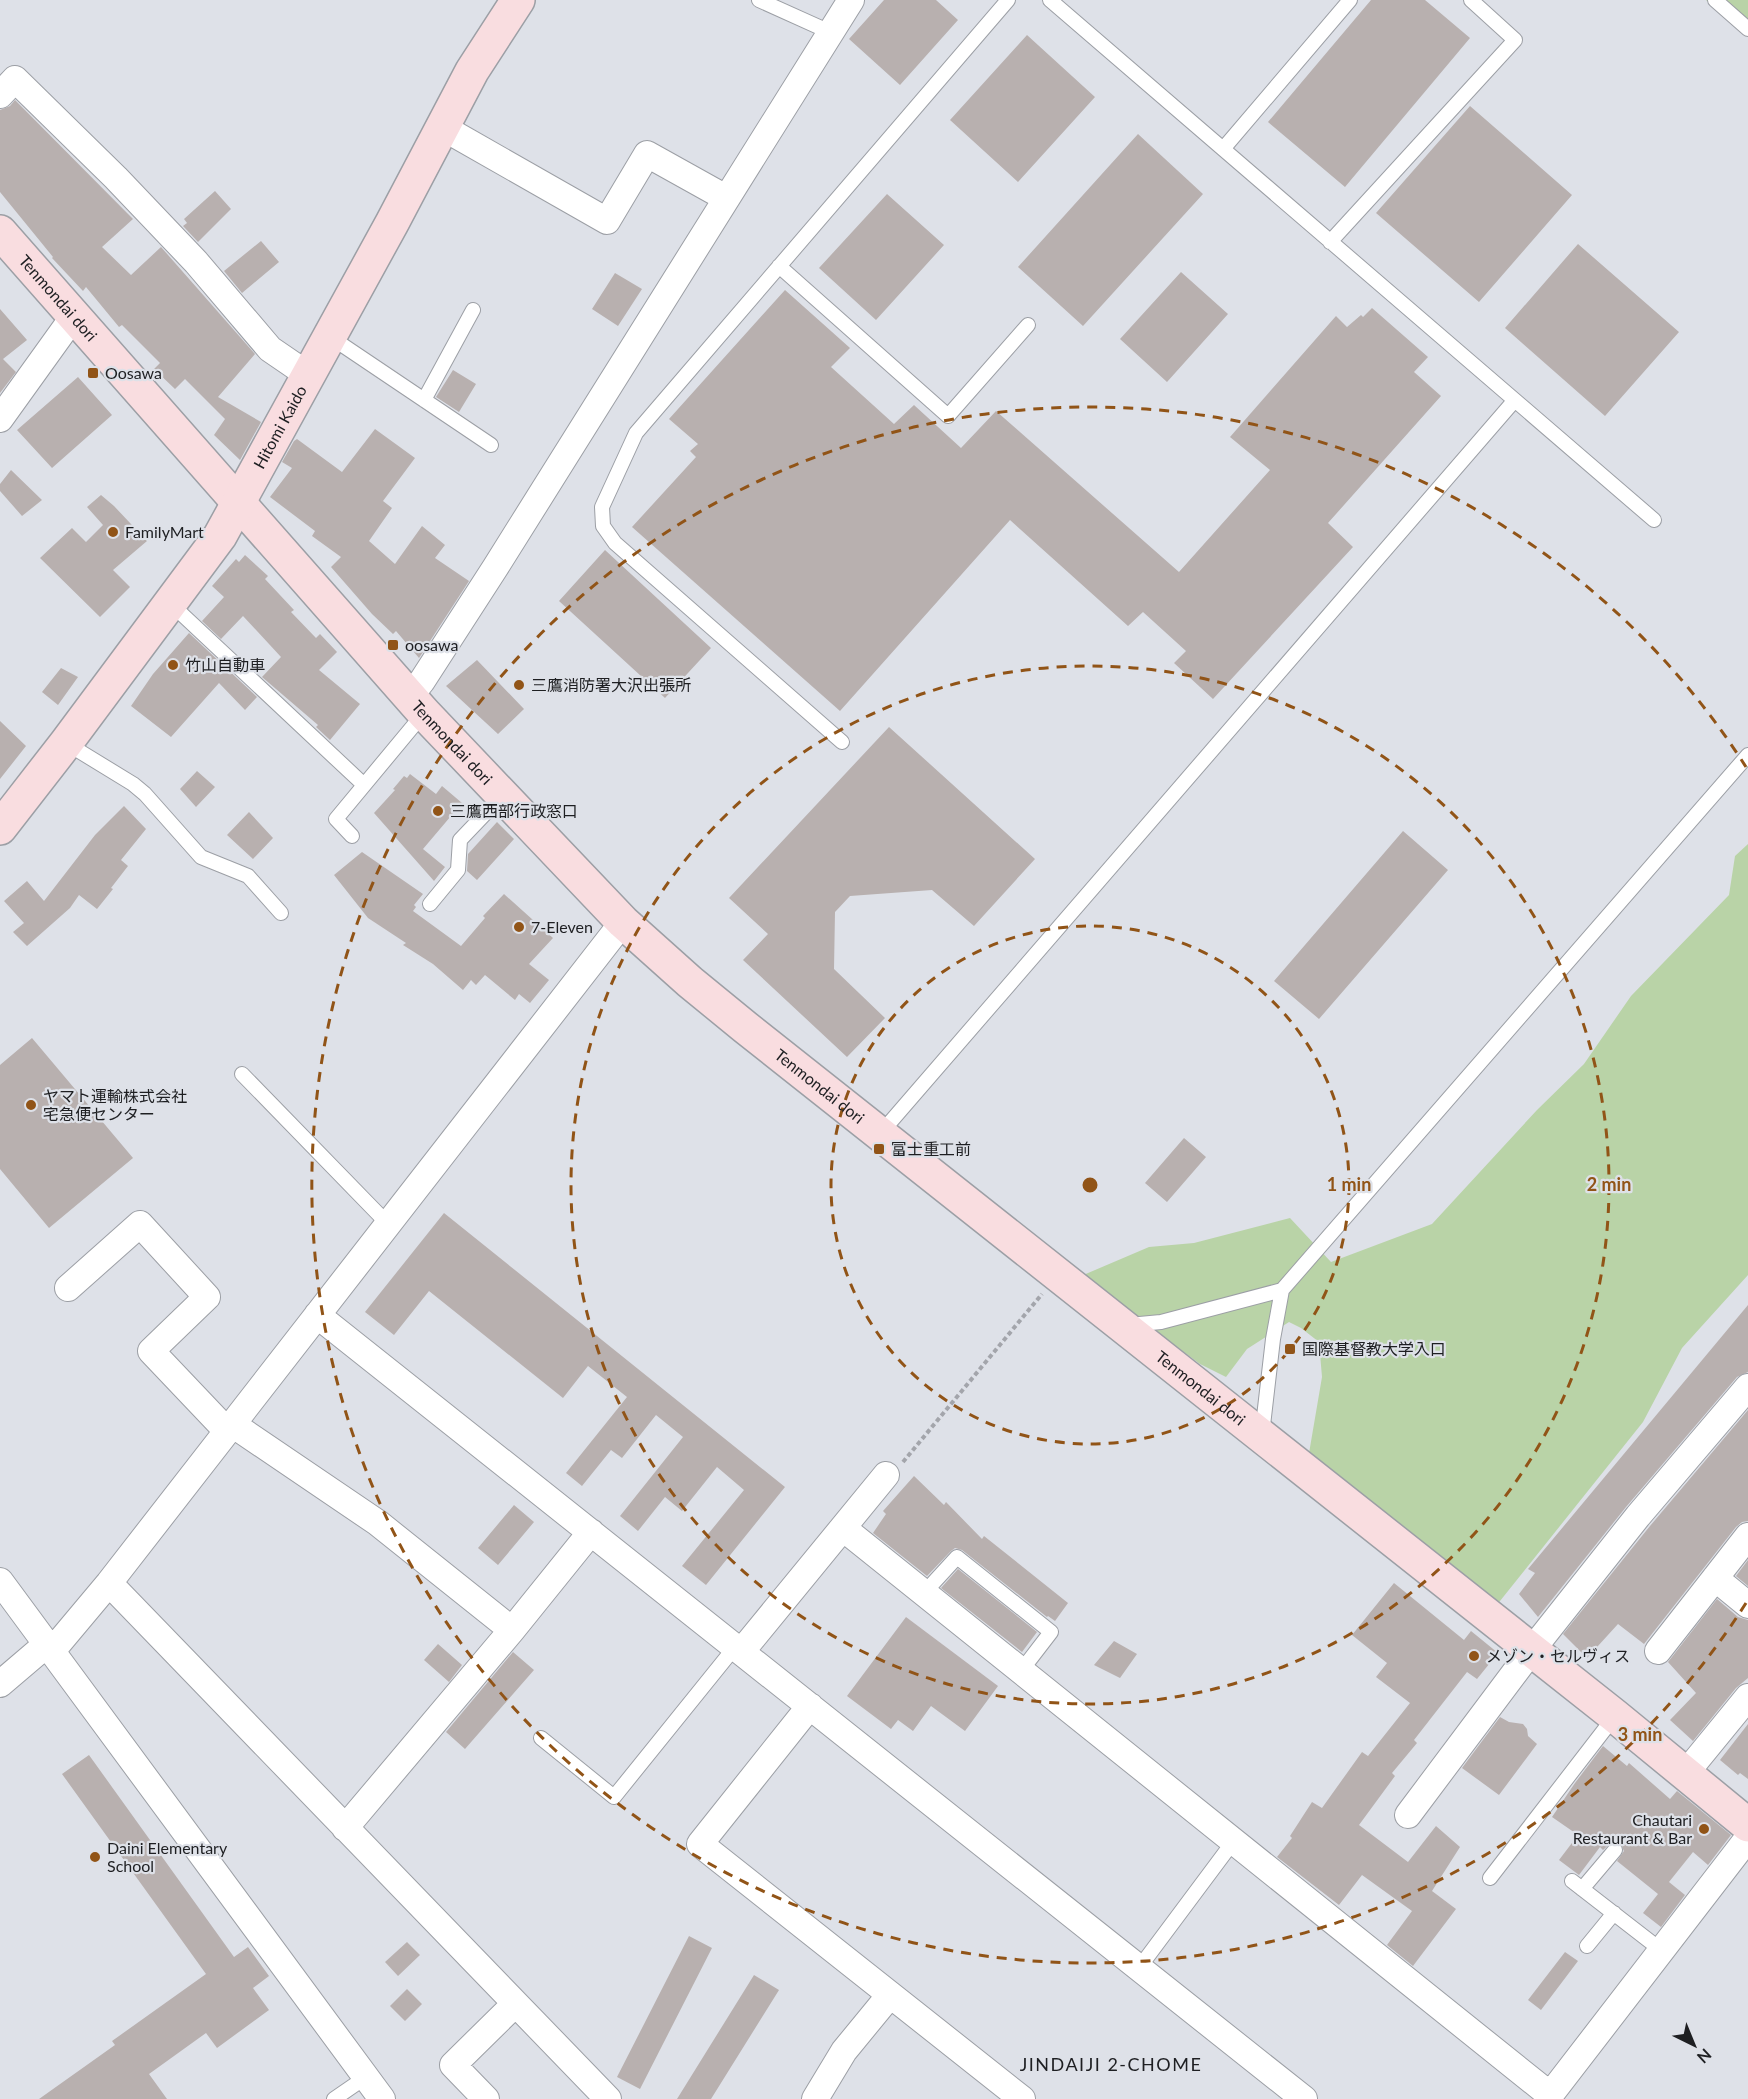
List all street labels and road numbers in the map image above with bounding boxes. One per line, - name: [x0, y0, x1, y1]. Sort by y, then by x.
- street label: Tenmondai dori: [16, 251, 102, 345]
- street label: Hitomi Kaido: [249, 382, 310, 472]
- street label: Tenmondai dori: [408, 696, 497, 788]
- street label: Tenmondai dori: [771, 1045, 868, 1127]
- street label: Tenmondai dori: [1152, 1346, 1249, 1429]

